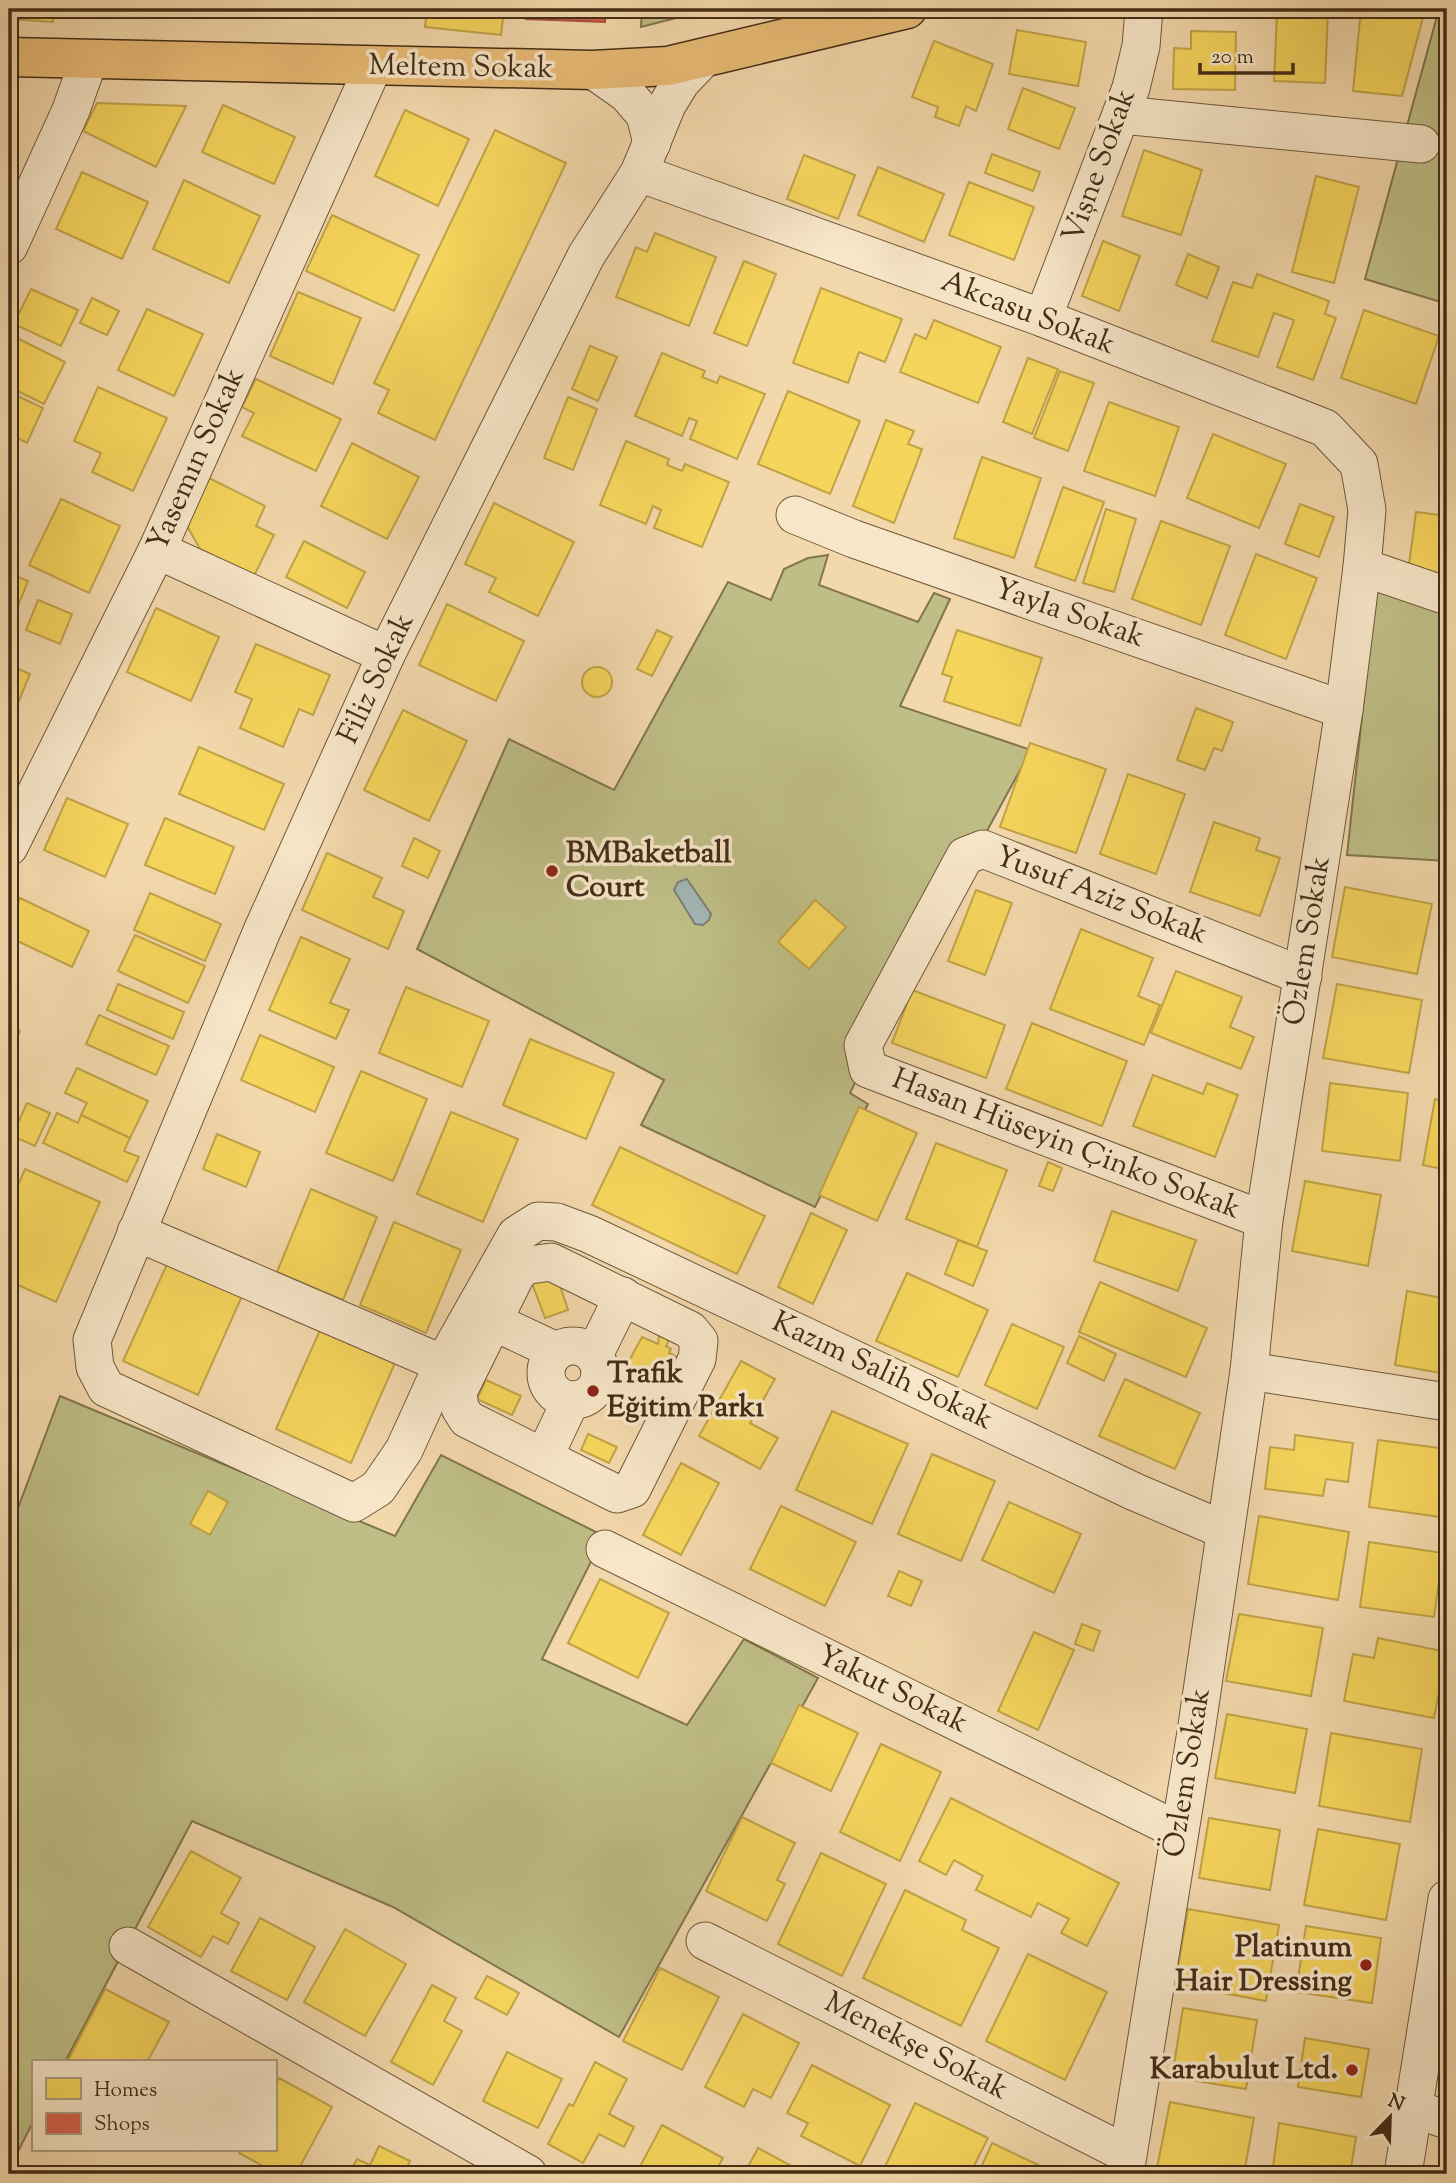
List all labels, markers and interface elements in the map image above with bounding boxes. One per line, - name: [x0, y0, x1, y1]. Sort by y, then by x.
- scale bar: [1200, 32, 1293, 76]
- text: 20 m: [1211, 43, 1254, 73]
- street label: Meltem Sokak: [368, 45, 554, 91]
- street label: Vişne Sokak: [1052, 83, 1148, 249]
- street label: Akcasu Sokak: [935, 261, 1121, 367]
- street label: Yasemın Sokak: [137, 361, 257, 559]
- street label: Yayla Sokak: [988, 568, 1150, 660]
- street label: Filiz Sokak: [328, 606, 426, 752]
- place label: BMBaketball Court: [566, 833, 732, 910]
- street label: Yusuf Aziz Sokak: [988, 836, 1214, 956]
- street label: Özlem Sokak: [1273, 853, 1343, 1029]
- marker: BMBaketball Court: [544, 863, 560, 879]
- street label: Hasan Hüseyin Çinko Sokak: [885, 1059, 1247, 1231]
- street label: Kazım Salih Sokak: [764, 1302, 1000, 1442]
- place label: Trafik Eğitim Parkı: [607, 1353, 764, 1430]
- marker: Trafik Eğitim Parkı: [585, 1383, 601, 1399]
- street label: Yakut Sokak: [809, 1635, 975, 1745]
- street label: Özlem Sokak: [1153, 1685, 1223, 1861]
- place label: Platinum Hair Dressing: [1175, 1927, 1352, 2004]
- marker: Platinum Hair Dressing: [1358, 1957, 1374, 1973]
- street label: Menekşe Sokak: [816, 1982, 1016, 2112]
- place label: Karabulut Ltd.: [1150, 2049, 1338, 2092]
- legend: [32, 2060, 276, 2152]
- marker: Karabulut Ltd.: [1344, 2062, 1360, 2078]
- text: Homes: [94, 2076, 157, 2106]
- north arrow: [1354, 2082, 1424, 2152]
- text: N: [1383, 2088, 1408, 2119]
- text: Shops: [94, 2110, 150, 2140]

